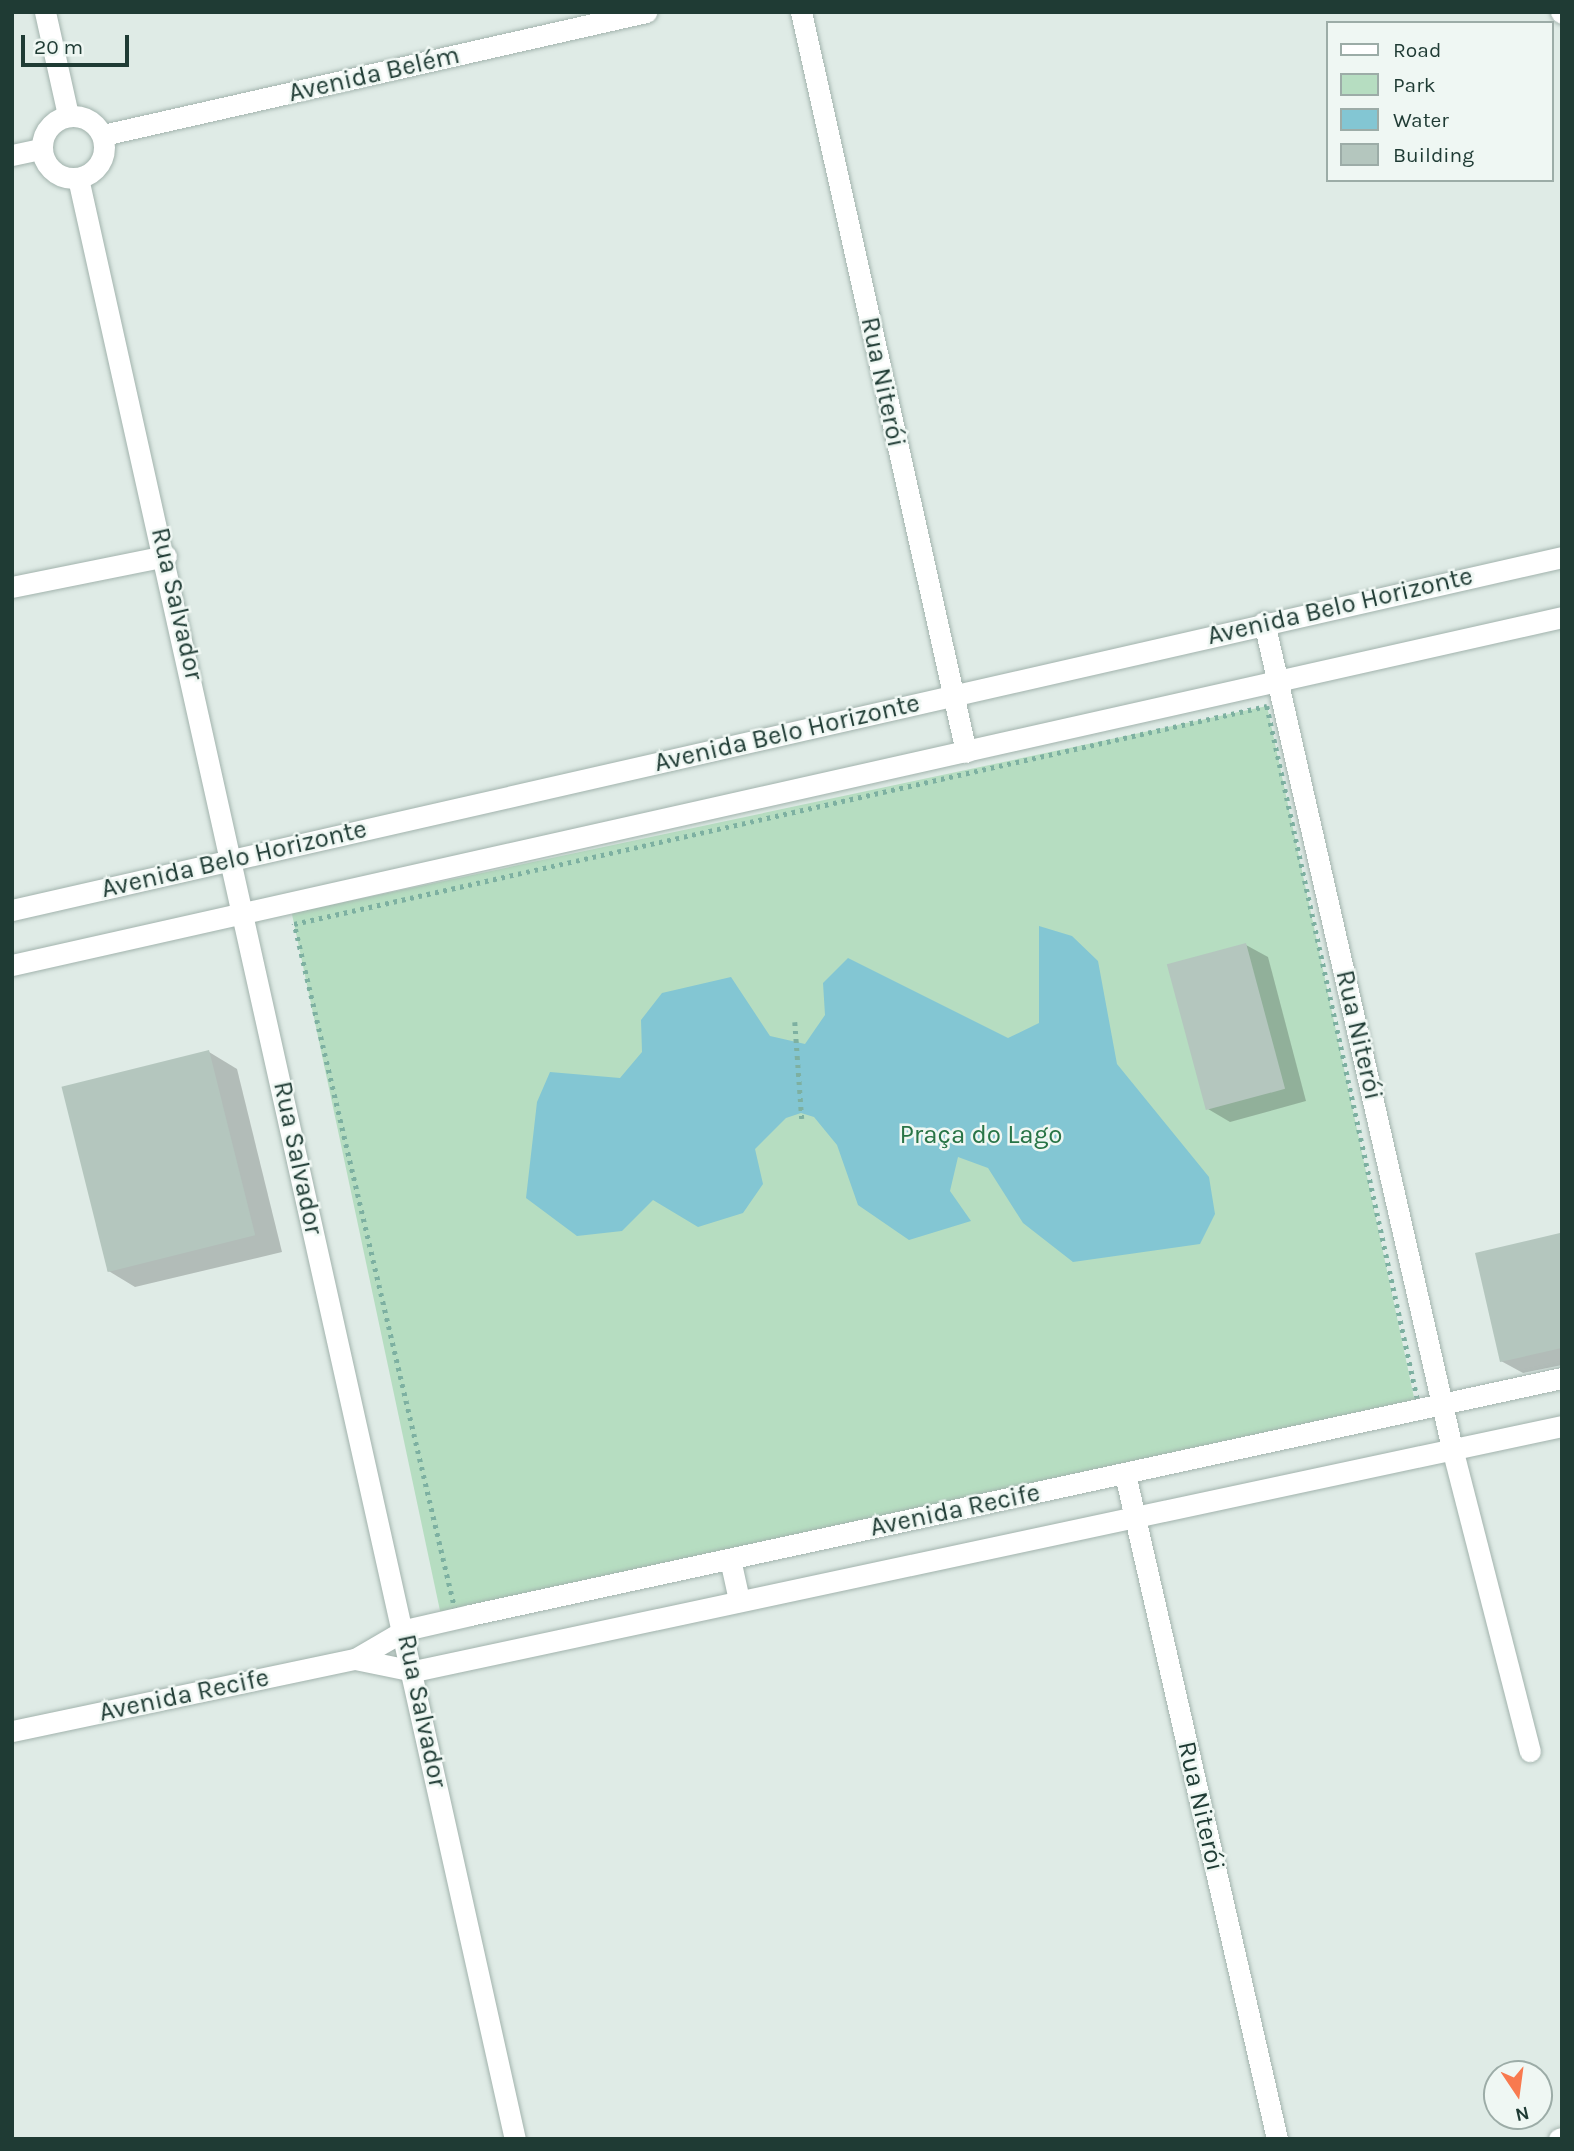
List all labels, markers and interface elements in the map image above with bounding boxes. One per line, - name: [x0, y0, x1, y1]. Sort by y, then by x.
- scale bar: [24, 21, 133, 65]
- legend: [1326, 21, 1553, 182]
- text: 20 m: [34, 35, 83, 59]
- text: Road: [1393, 38, 1441, 62]
- street label: Avenida Belém: [285, 39, 463, 109]
- text: Park: [1393, 73, 1436, 97]
- text: Water: [1393, 108, 1449, 132]
- text: Building: [1393, 143, 1474, 167]
- street label: Rua Niterói: [854, 314, 912, 450]
- street label: Rua Salvador: [144, 525, 210, 683]
- street label: Avenida Belo Horizonte: [1204, 560, 1476, 652]
- street label: Avenida Belo Horizonte: [651, 687, 923, 779]
- street label: Avenida Belo Horizonte: [98, 813, 370, 905]
- street label: Rua Niterói: [1329, 967, 1389, 1103]
- street label: Rua Salvador: [267, 1079, 329, 1237]
- park label: Praça do Lago: [899, 1119, 1063, 1151]
- street label: Avenida Recife: [867, 1477, 1043, 1543]
- street label: Rua Salvador: [391, 1632, 453, 1790]
- street label: Avenida Recife: [96, 1662, 272, 1728]
- street label: Rua Niterói: [1171, 1738, 1231, 1874]
- north arrow: [1483, 2060, 1553, 2130]
- text: N: [1513, 2101, 1531, 2126]

